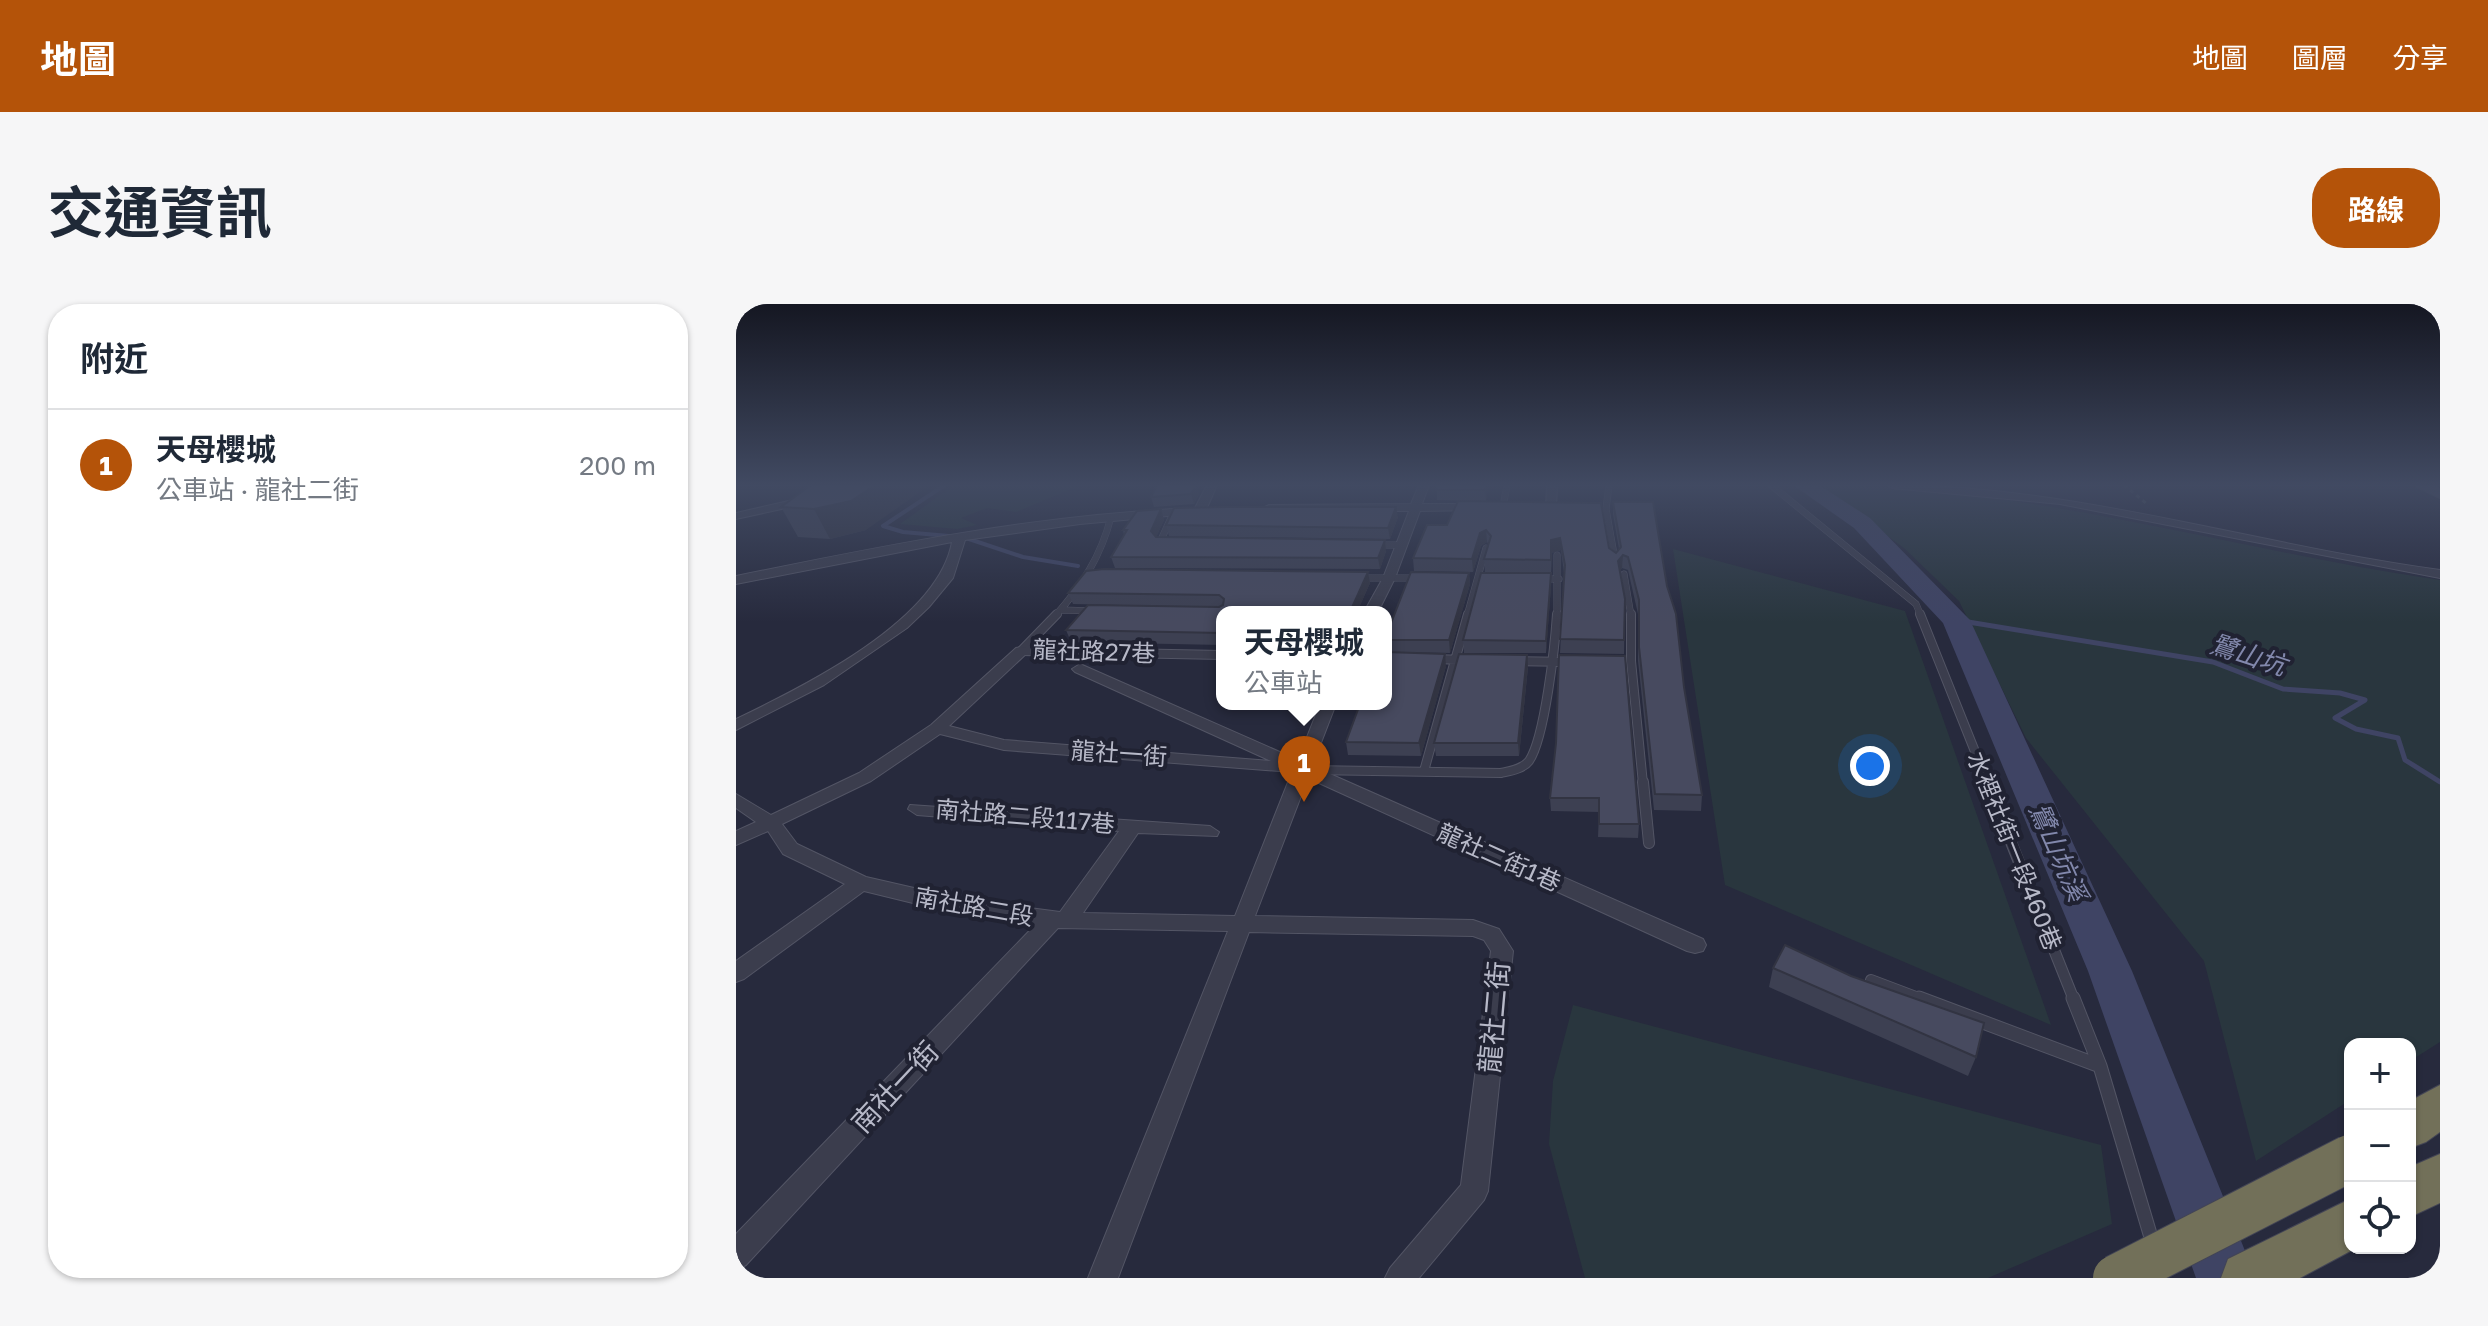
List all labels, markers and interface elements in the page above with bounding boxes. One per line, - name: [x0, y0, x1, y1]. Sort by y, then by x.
- text: 地圖: [40, 36, 116, 81]
- text: 地圖: [2192, 41, 2248, 74]
- text: 圖層: [2292, 41, 2348, 74]
- text: 分享: [2392, 41, 2448, 74]
- button: 路線: [2312, 168, 2440, 248]
- text: 交通資訊: [48, 178, 272, 245]
- text: 附近: [80, 338, 148, 378]
- text: 天母櫻城: [156, 431, 276, 467]
- text: 1: [99, 450, 113, 481]
- text: 200 m: [579, 450, 656, 481]
- text: 公車站 · 龍社二街: [156, 474, 359, 505]
- popup: [1216, 606, 1392, 710]
- text: 天母櫻城: [1244, 624, 1364, 660]
- water label: 鷺山坑: [2206, 628, 2294, 683]
- street label: 龍社路27巷: [1032, 634, 1156, 667]
- text: 公車站: [1244, 667, 1322, 698]
- street label: 龍社一街: [1070, 735, 1168, 770]
- pin: 1: [1278, 736, 1330, 802]
- your location: [1850, 746, 1890, 786]
- street label: 水裡社街一段460巷: [1962, 747, 2069, 954]
- street label: 南社路二段117巷: [934, 793, 1116, 838]
- water label: 鷺山坑溪: [2023, 798, 2095, 909]
- street label: 龍社二街1巷: [1434, 817, 1566, 897]
- street label: 南社路二段: [913, 881, 1036, 930]
- street label: 龍社二街: [1472, 960, 1515, 1074]
- street label: 南社一街: [844, 1034, 945, 1139]
- map controls: [2344, 1038, 2416, 1254]
- button: +: [2344, 1038, 2416, 1110]
- button: −: [2344, 1110, 2416, 1182]
- button: locate: [2344, 1182, 2416, 1254]

